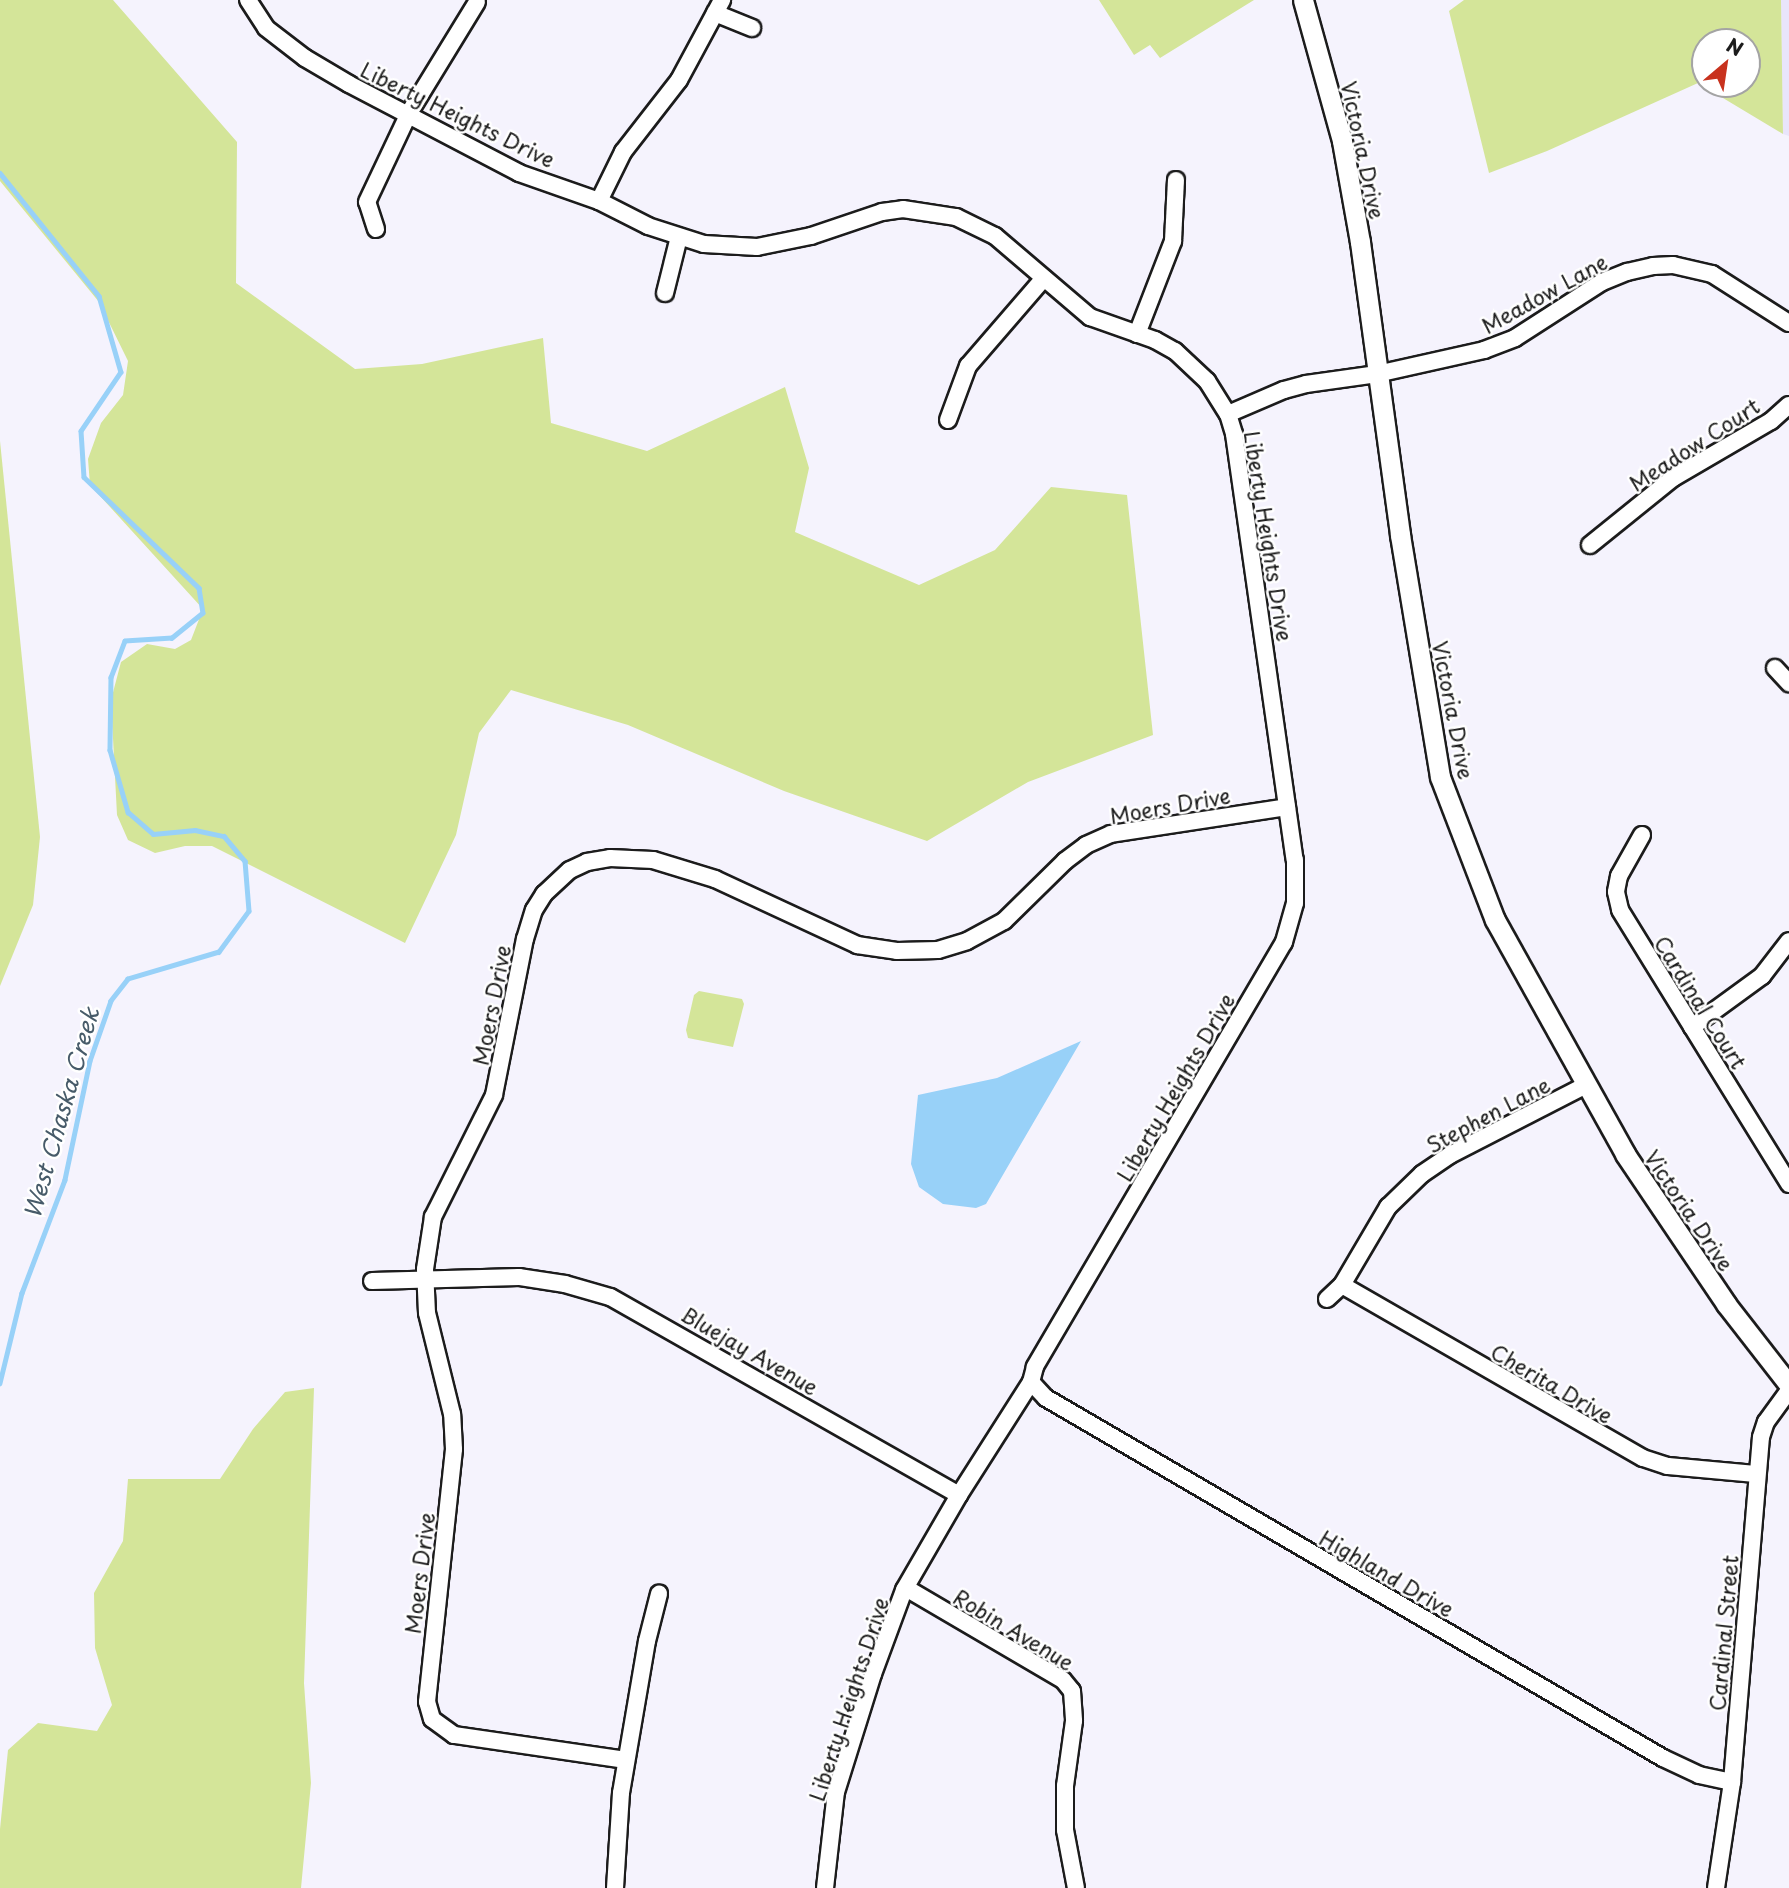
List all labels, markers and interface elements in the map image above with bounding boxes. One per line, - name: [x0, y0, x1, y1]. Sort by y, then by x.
- north arrow: [1691, 28, 1761, 98]
- text: N: [1722, 30, 1749, 62]
- street label: Liberty Heights Drive: [356, 56, 560, 172]
- street label: Victoria Drive: [1337, 79, 1391, 221]
- street label: Meadow Lane: [1477, 248, 1611, 338]
- street label: Meadow Court: [1625, 393, 1763, 495]
- street label: Liberty Heights Drive: [1240, 428, 1298, 644]
- street label: Victoria Drive: [1428, 639, 1480, 781]
- street label: Moers Drive: [1108, 782, 1232, 828]
- street label: Cardinal Court: [1650, 931, 1752, 1073]
- street label: Moers Drive: [467, 943, 515, 1067]
- street label: Liberty Heights Drive: [1111, 988, 1239, 1186]
- water label: West Chaska Creek: [17, 1004, 105, 1222]
- street label: Stephen Lane: [1422, 1071, 1554, 1157]
- street label: Victoria Drive: [1640, 1145, 1740, 1275]
- street label: Bluejay Avenue: [677, 1301, 823, 1399]
- street label: Cherita Drive: [1486, 1338, 1618, 1428]
- street label: Moers Drive: [399, 1511, 439, 1635]
- street label: Highland Drive: [1315, 1524, 1459, 1622]
- street label: Cardinal Street: [1704, 1554, 1742, 1712]
- street label: Robin Avenue: [949, 1583, 1079, 1675]
- street label: Liberty Heights Drive: [803, 1593, 893, 1805]

